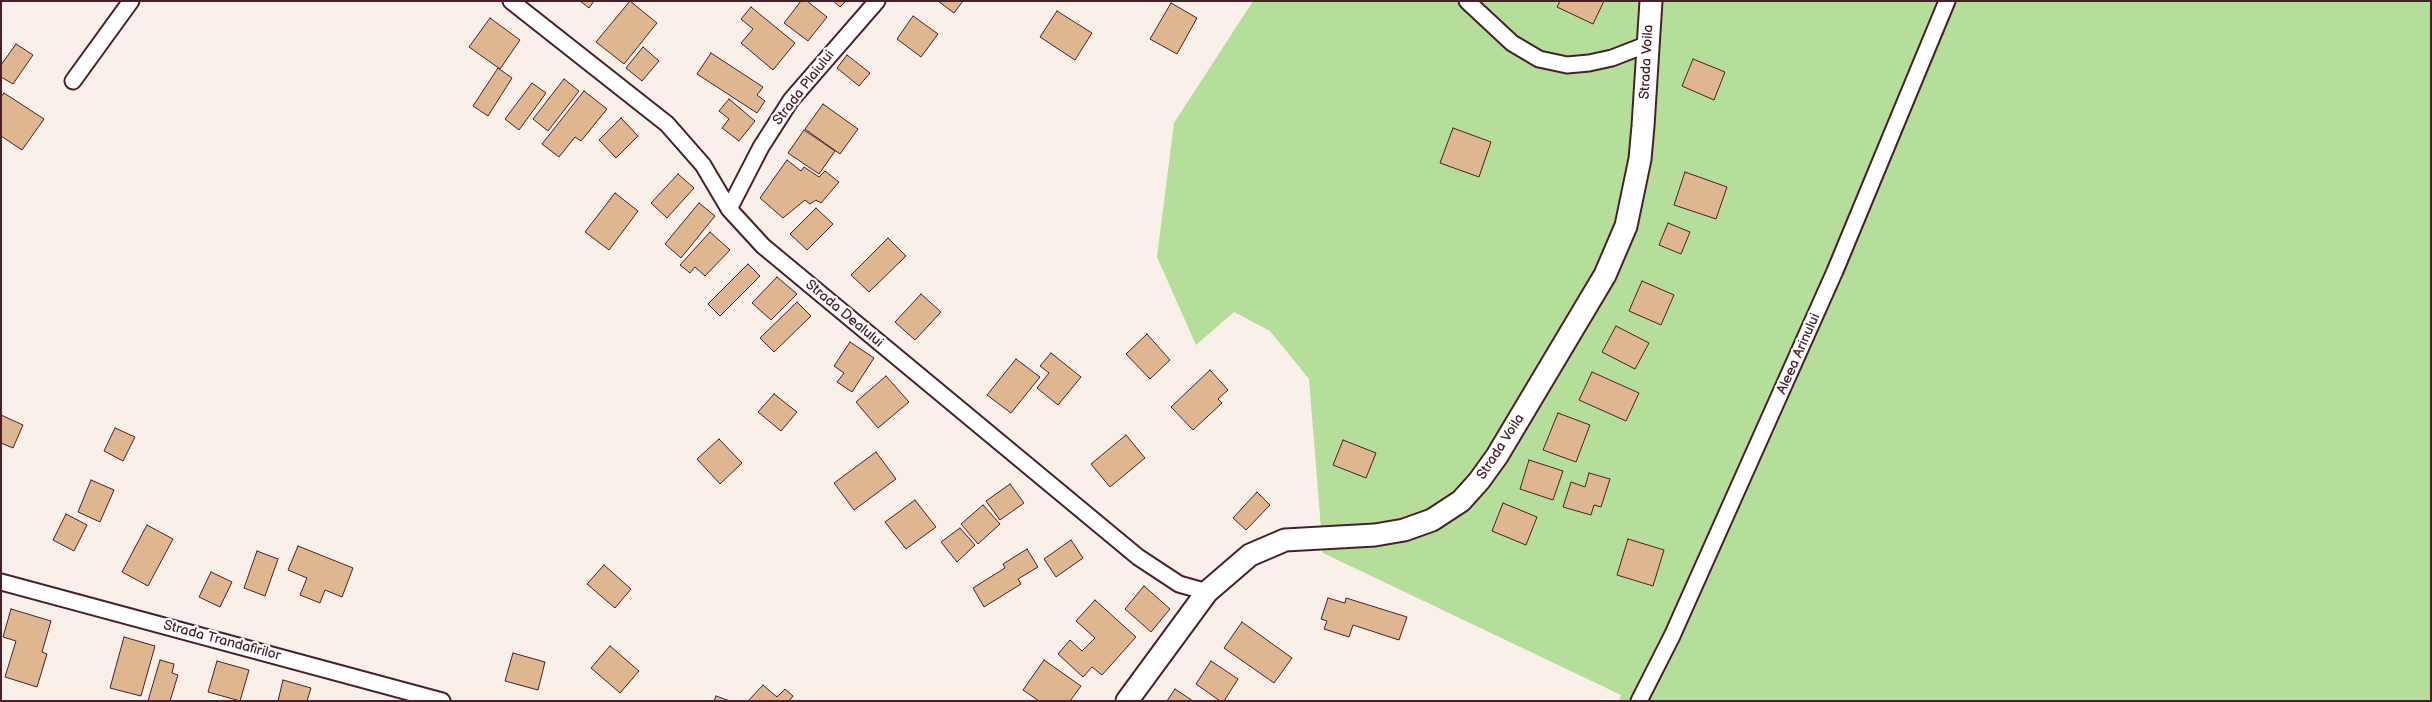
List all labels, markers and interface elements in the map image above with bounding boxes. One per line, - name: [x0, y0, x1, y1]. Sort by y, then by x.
- street label: Strada Voila: [1637, 24, 1657, 100]
- street label: Strada Plaiului: [770, 47, 838, 129]
- street label: Strada Dealului: [802, 277, 886, 351]
- street label: Aleea Arinului: [1774, 311, 1824, 397]
- street label: Strada Voila: [1474, 411, 1528, 483]
- street label: Strada Trandafirilor: [162, 617, 282, 665]

